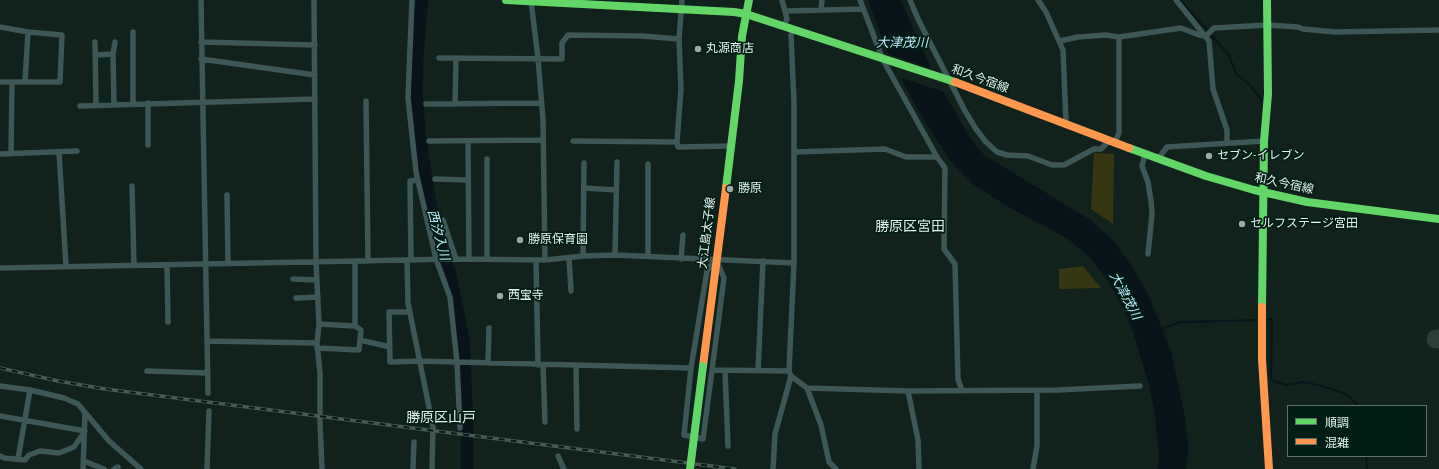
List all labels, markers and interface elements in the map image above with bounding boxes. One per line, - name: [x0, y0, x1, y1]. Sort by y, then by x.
- water label: 大津茂川: [876, 35, 928, 51]
- place label: 丸源商店: [706, 42, 754, 56]
- marker: 丸源商店: [693, 44, 703, 54]
- street label: 和久今宿線: [949, 62, 1011, 96]
- place label: セブン-イレブン: [1217, 149, 1304, 163]
- marker: セブン-イレブン: [1204, 151, 1214, 161]
- street label: 和久今宿線: [1253, 171, 1315, 197]
- place label: 勝原: [738, 182, 762, 196]
- marker: 勝原: [725, 184, 735, 194]
- street label: 大江島太子線: [695, 196, 719, 270]
- water label: 西汐入川: [424, 208, 452, 262]
- place label: セルフステージ宮田: [1250, 217, 1358, 231]
- district label: 勝原区宮田: [875, 219, 945, 235]
- marker: セルフステージ宮田: [1237, 219, 1247, 229]
- place label: 勝原保育園: [528, 233, 588, 247]
- marker: 勝原保育園: [515, 235, 525, 245]
- water label: 大津茂川: [1106, 269, 1144, 323]
- place label: 西宝寺: [508, 289, 544, 303]
- marker: 西宝寺: [495, 291, 505, 301]
- legend: [1287, 405, 1427, 457]
- district label: 勝原区山戸: [406, 410, 476, 426]
- text: 順調: [1325, 415, 1349, 430]
- text: 混雑: [1325, 435, 1349, 450]

